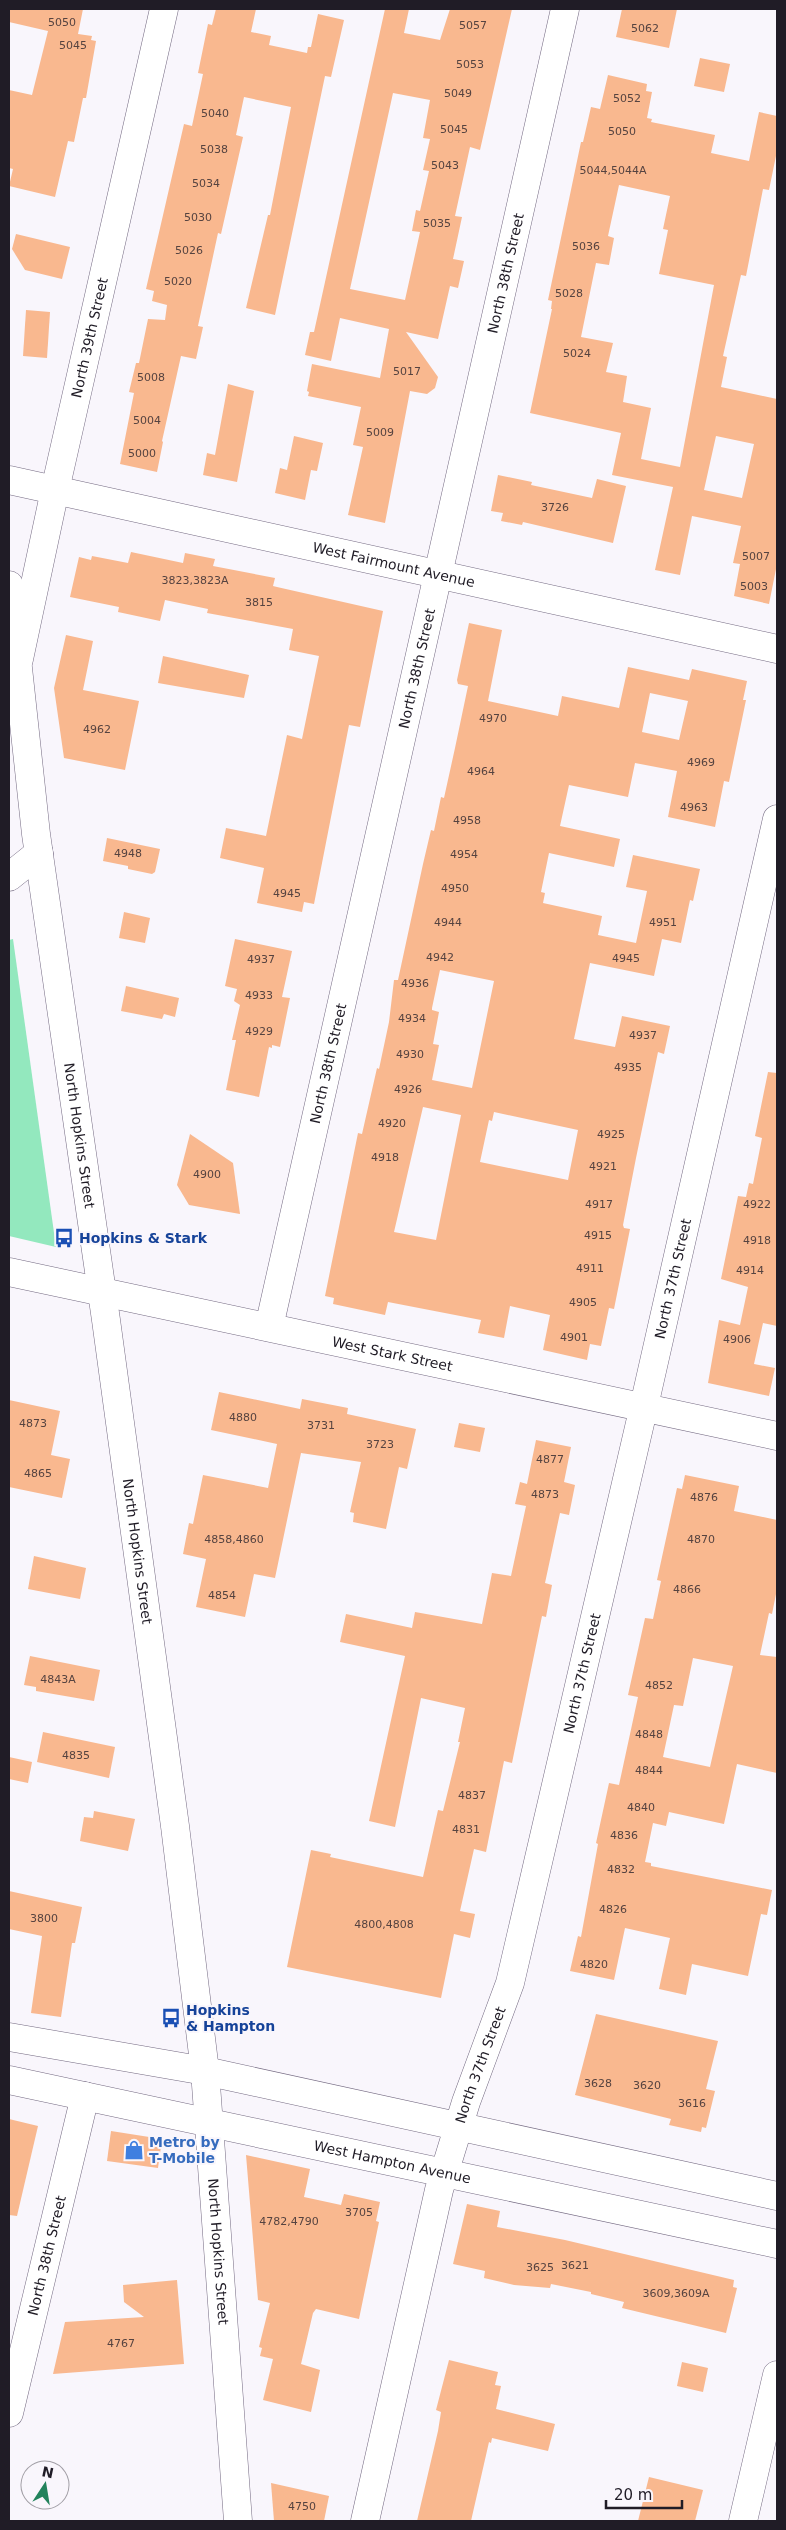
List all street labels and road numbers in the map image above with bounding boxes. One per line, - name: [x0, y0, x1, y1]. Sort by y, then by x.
- street label: North 38th Street: [484, 211, 527, 335]
- street label: North 39th Street: [68, 275, 111, 399]
- street label: West Fairmount Avenue: [311, 539, 476, 590]
- street label: North 38th Street: [396, 606, 438, 730]
- street label: North 38th Street: [307, 1001, 350, 1125]
- street label: North Hopkins Street: [61, 1062, 98, 1210]
- street label: North 37th Street: [651, 1216, 694, 1340]
- street label: West Stark Street: [331, 1333, 455, 1375]
- street label: North Hopkins Street: [120, 1478, 155, 1626]
- street label: North 37th Street: [560, 1611, 604, 1735]
- street label: North 37th Street: [452, 2004, 509, 2125]
- street label: West Hampton Avenue: [312, 2137, 472, 2186]
- street label: North Hopkins Street: [205, 2178, 232, 2326]
- street label: North 38th Street: [25, 2193, 69, 2317]

